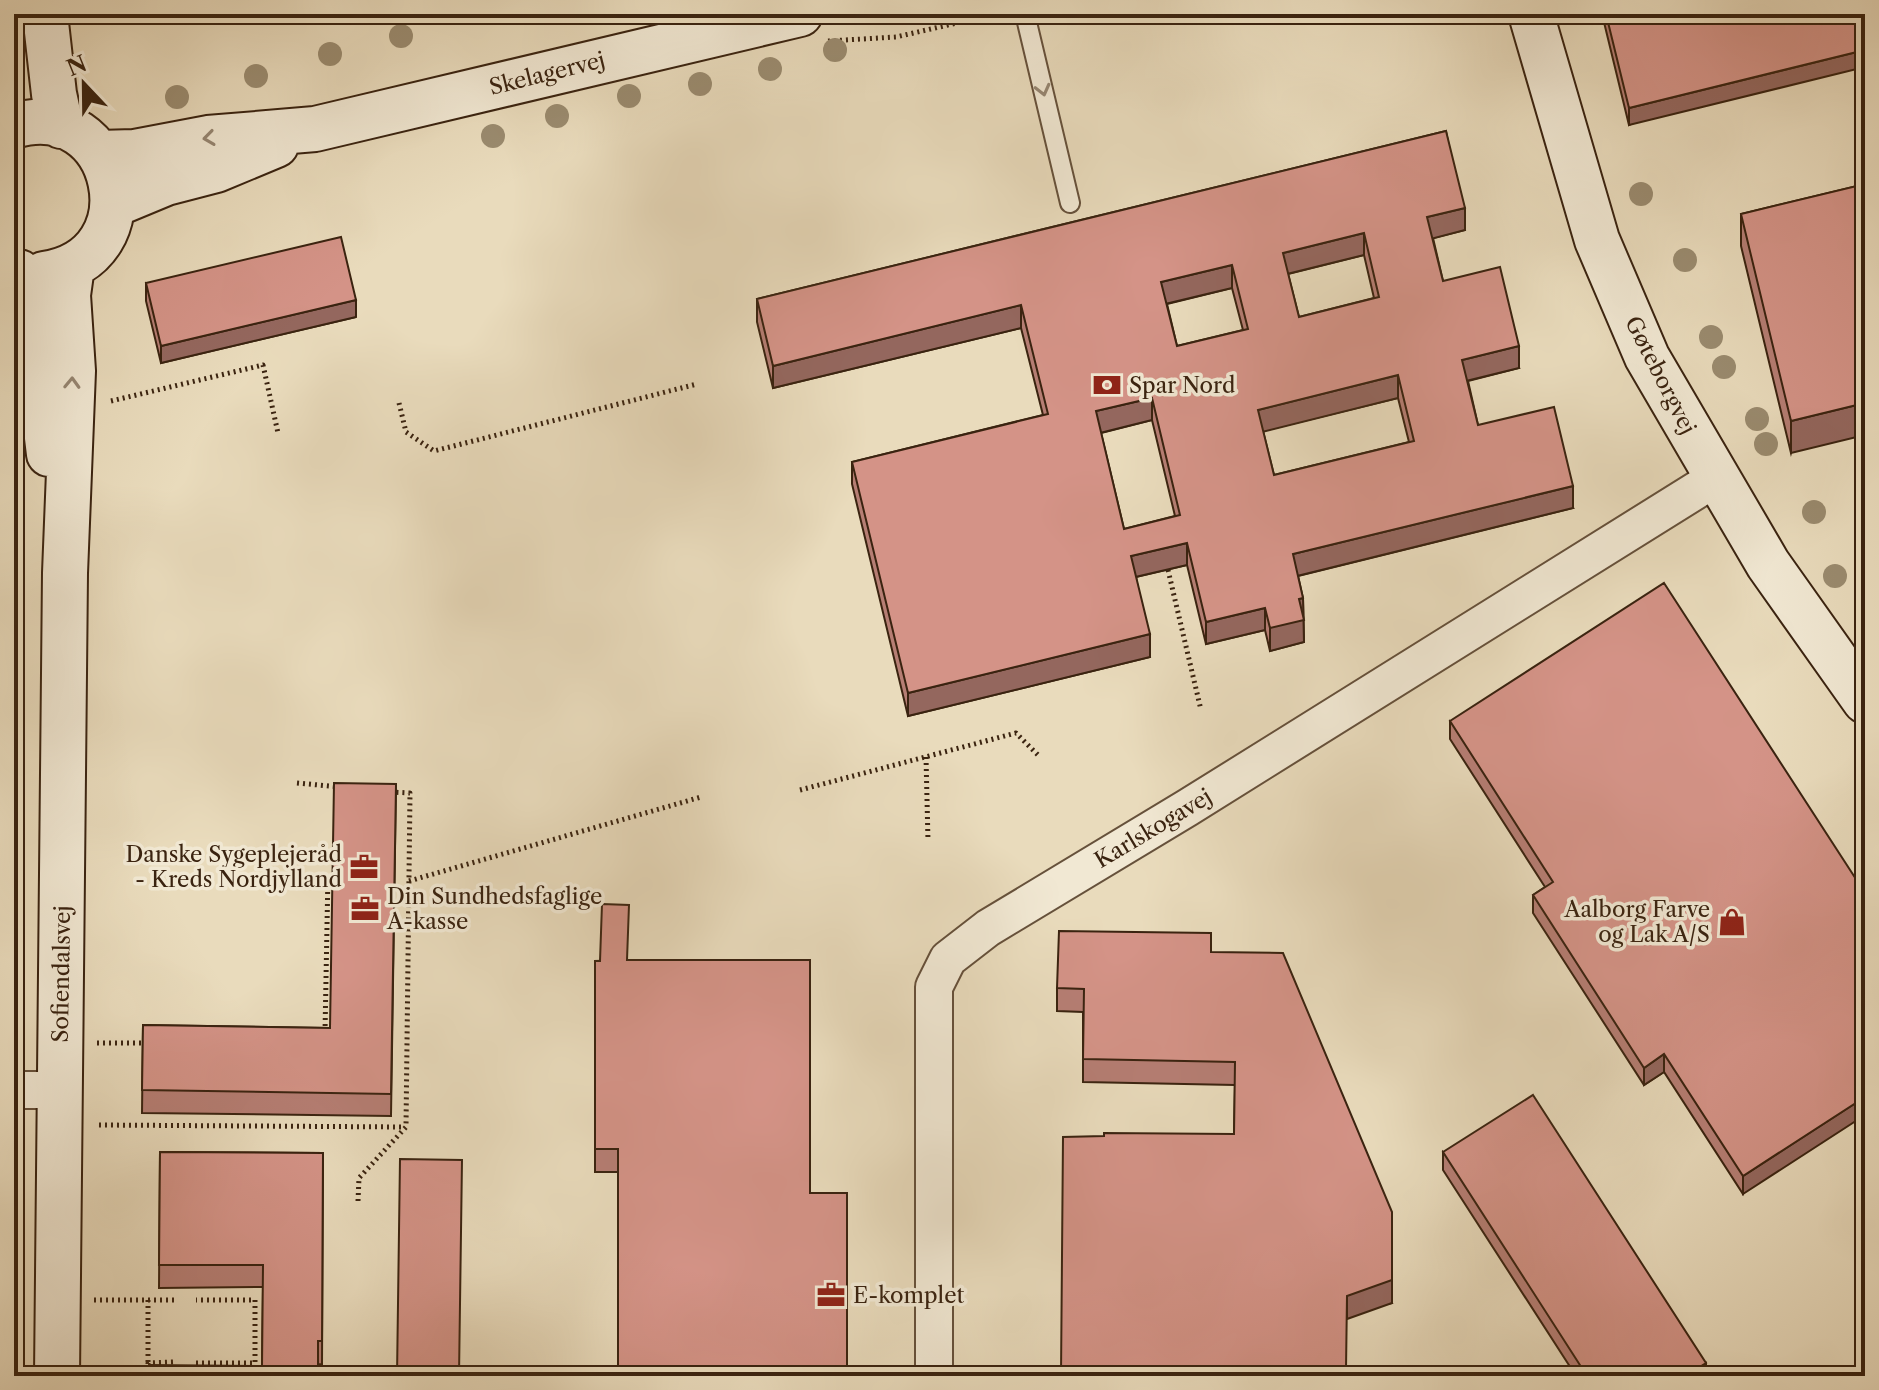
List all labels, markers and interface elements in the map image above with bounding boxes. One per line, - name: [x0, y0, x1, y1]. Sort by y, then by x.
- north arrow: [44, 44, 124, 124]
- street label: Skelagervej: [486, 46, 608, 101]
- text: N: [63, 50, 91, 82]
- one-way arrow: [1034, 82, 1051, 96]
- one-way arrow: [203, 129, 216, 146]
- street label: Gøteborgvej: [1619, 312, 1702, 439]
- bank icon: Spar Nord: [1092, 370, 1122, 400]
- place label: Spar Nord: [1129, 372, 1235, 399]
- one-way arrow: [64, 376, 81, 389]
- street label: Karlskogavej: [1090, 783, 1217, 874]
- place label: Danske Sygeplejeråd - Kreds Nordjylland: [125, 841, 342, 893]
- office icon: Danske Sygeplejeråd - Kreds Nordjylland: [349, 852, 379, 882]
- place label: Din Sundhedsfaglige A-kasse: [386, 883, 602, 935]
- office icon: Din Sundhedsfaglige A-kasse: [350, 894, 380, 924]
- place label: Aalborg Farve og Lak A/S: [1563, 896, 1710, 948]
- street label: Sofiendalsvej: [47, 905, 76, 1043]
- shop icon: Aalborg Farve og Lak A/S: [1717, 907, 1747, 937]
- office icon: E-komplet: [816, 1280, 846, 1310]
- place label: E-komplet: [853, 1282, 964, 1309]

